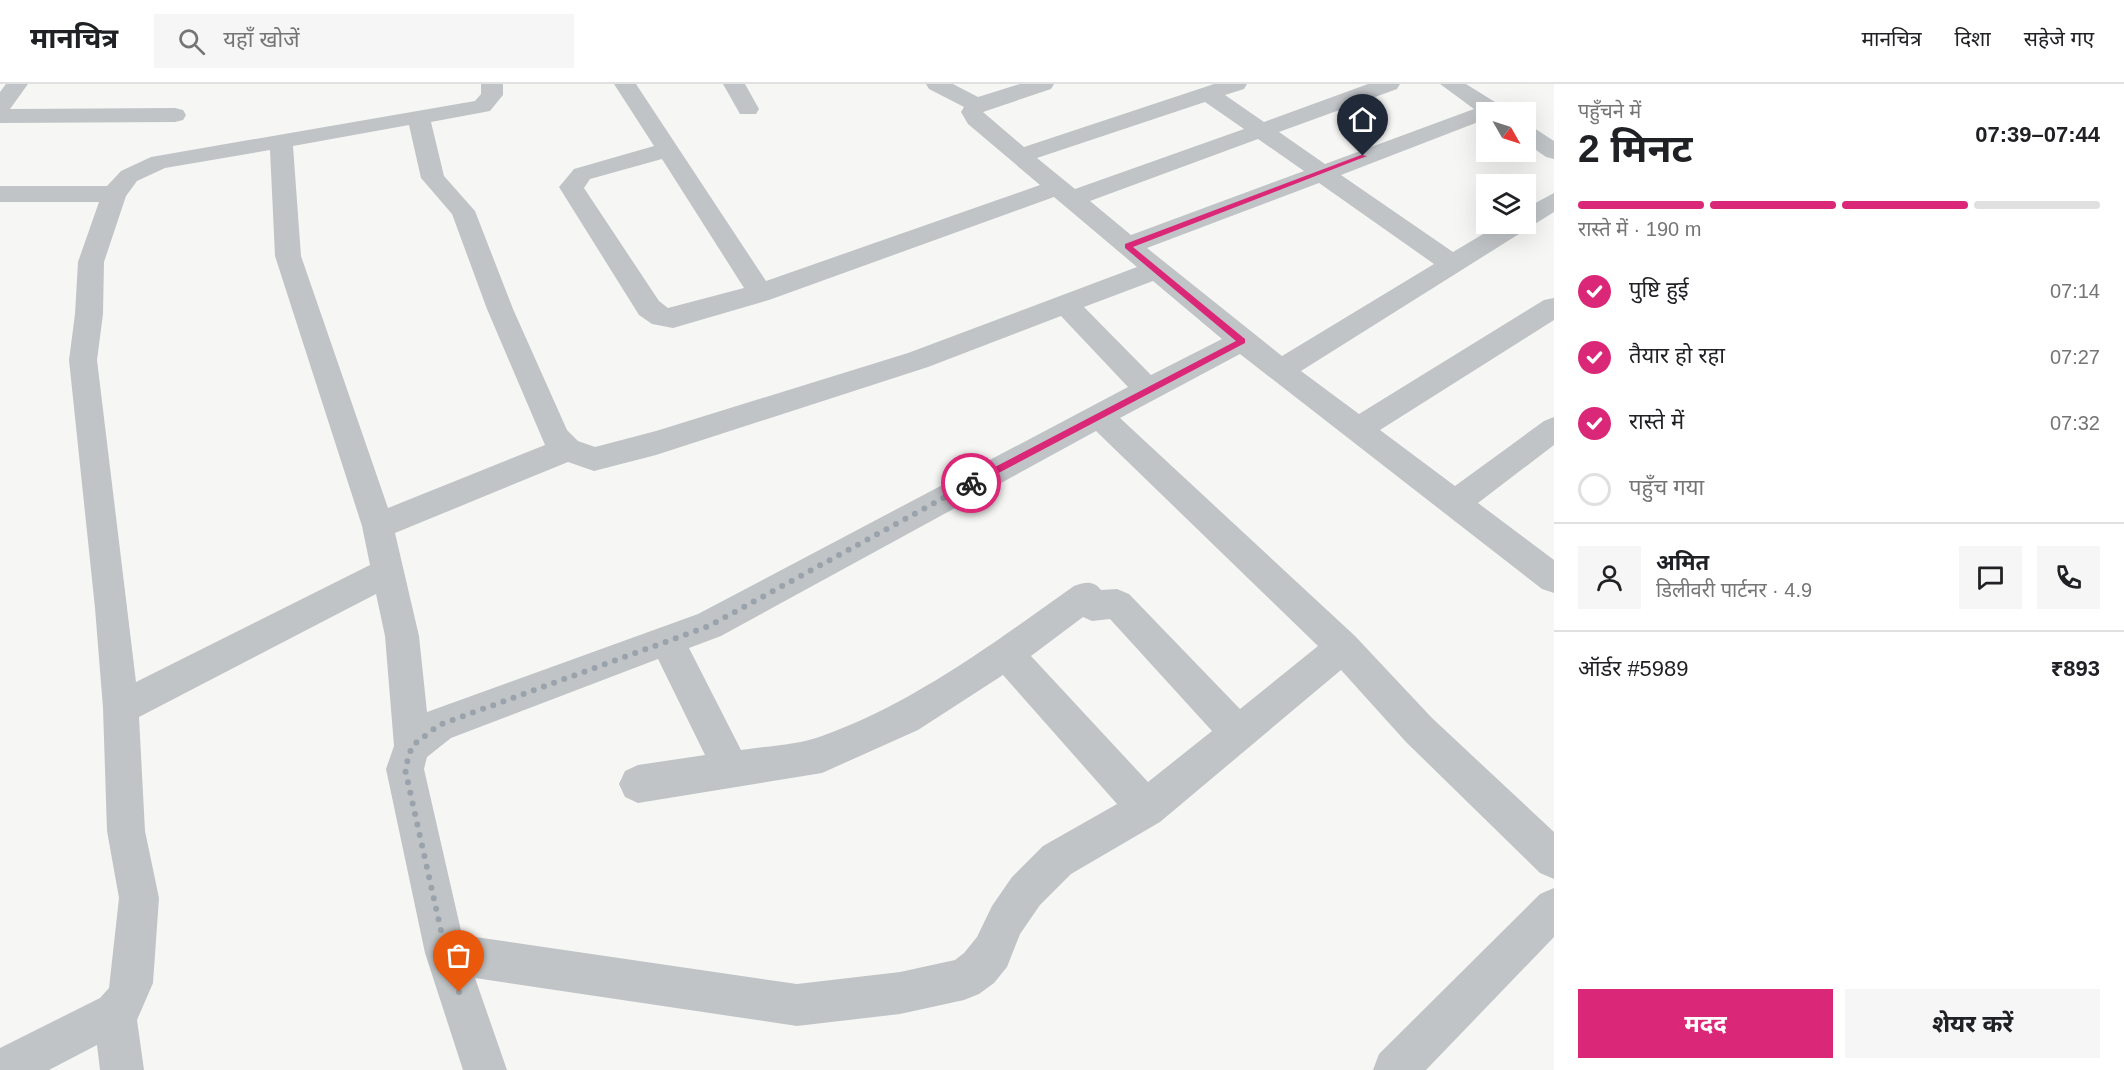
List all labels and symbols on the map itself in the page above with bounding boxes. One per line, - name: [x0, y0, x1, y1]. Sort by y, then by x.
- pin: [1337, 94, 1388, 156]
- north arrow: [1476, 102, 1536, 162]
- courier: [941, 453, 1001, 513]
- pin: [433, 930, 484, 992]

